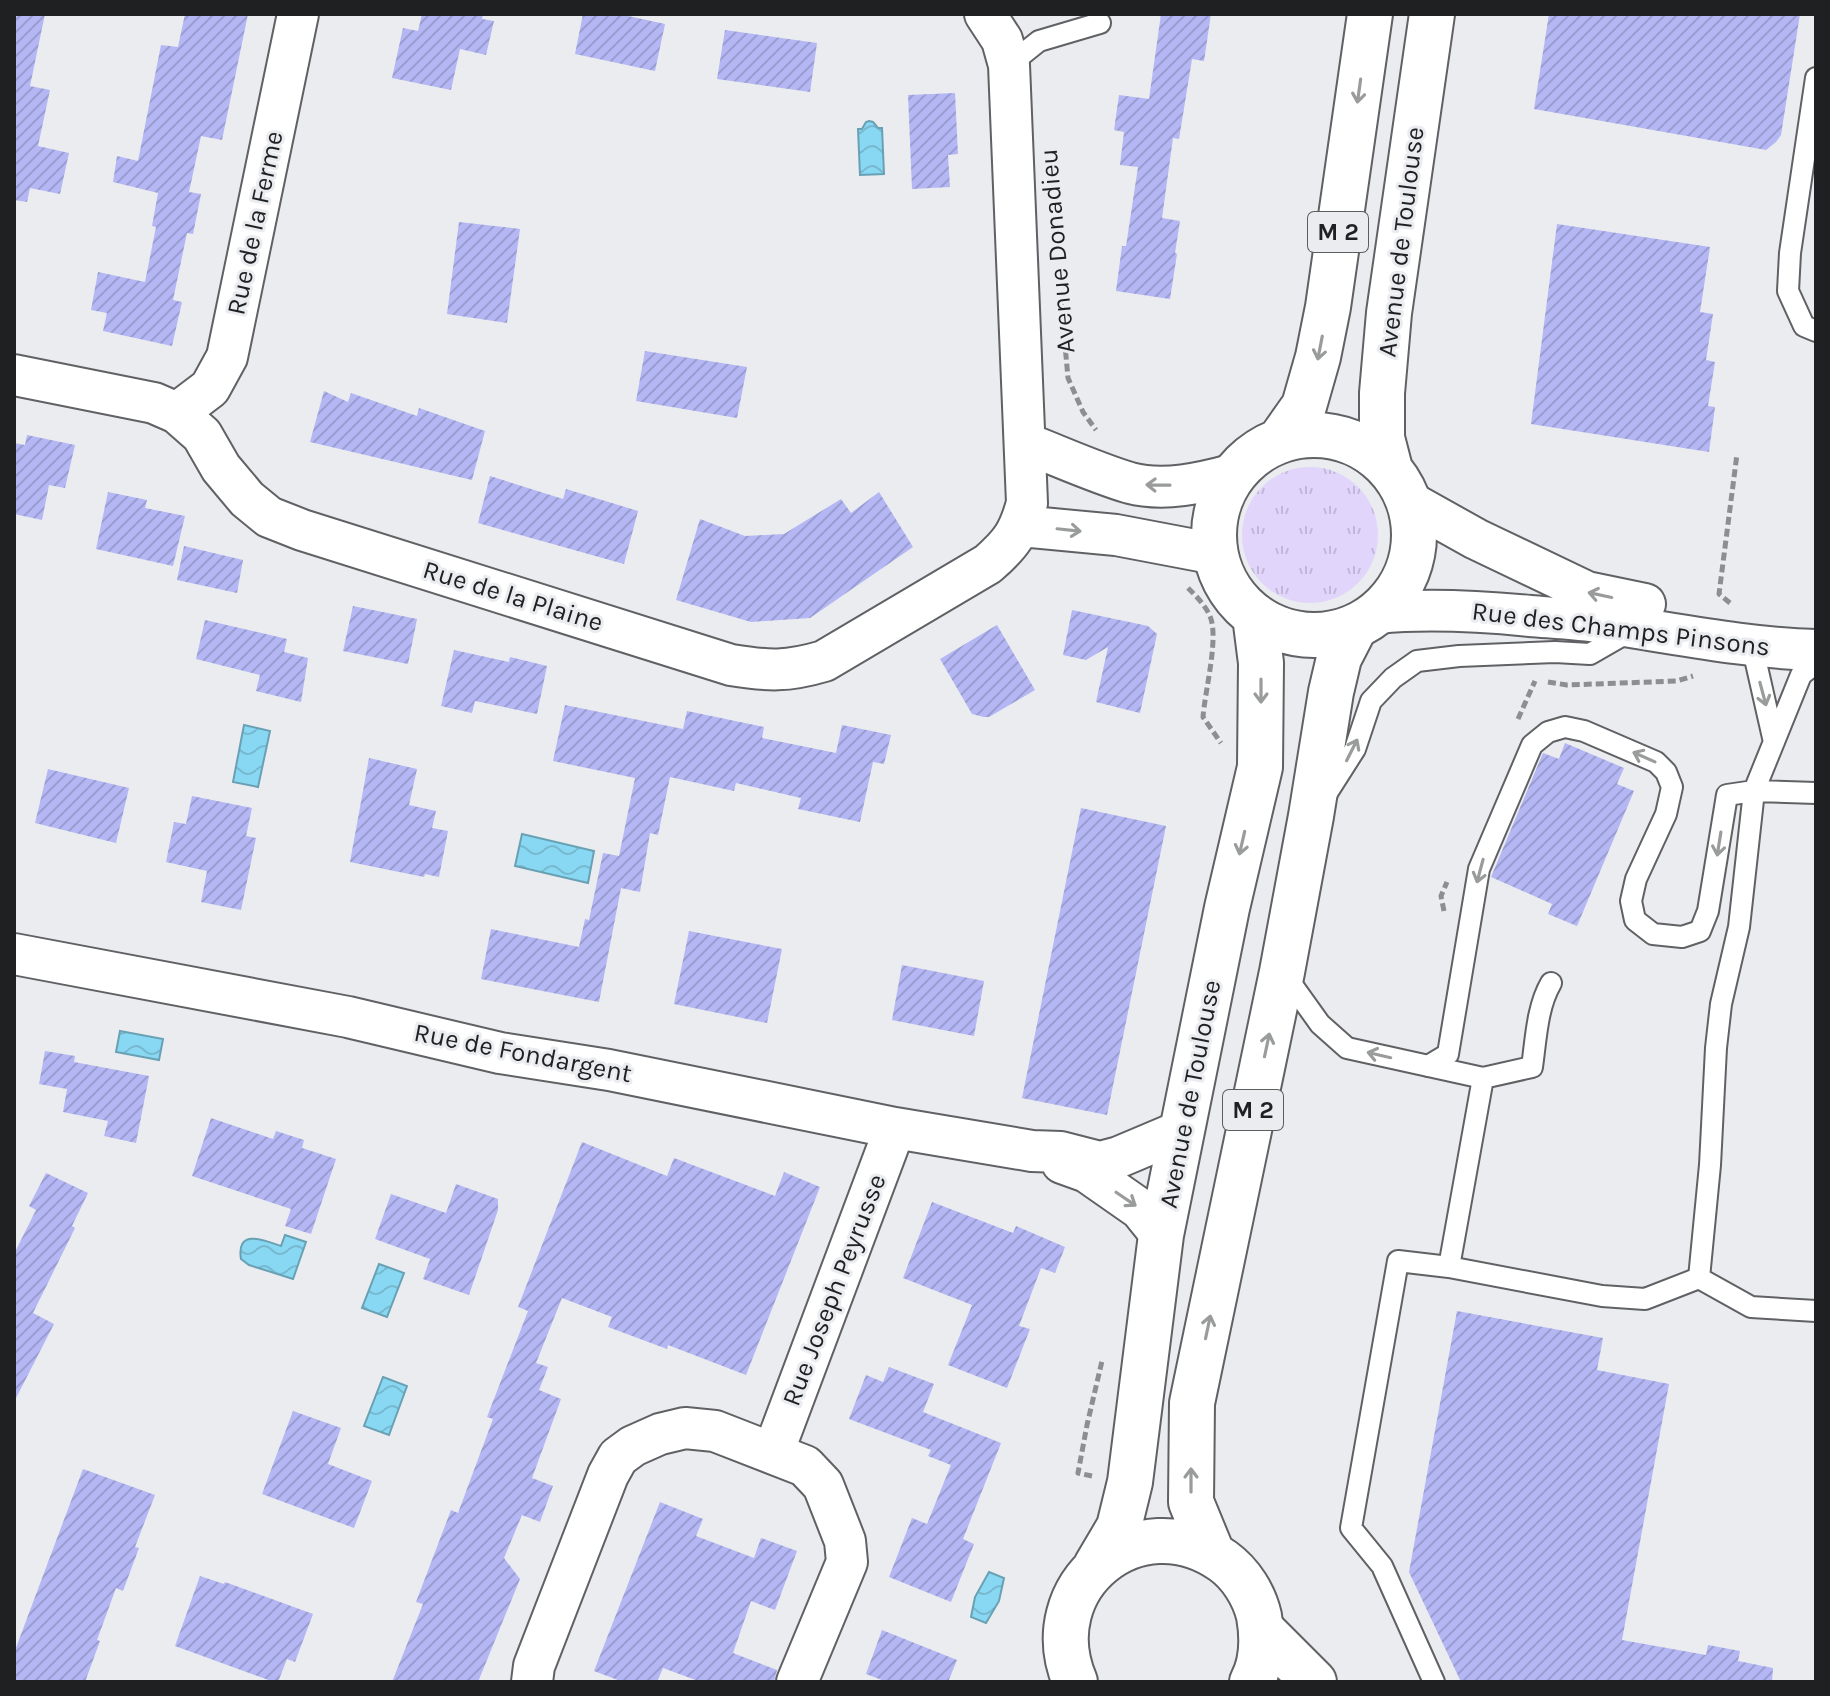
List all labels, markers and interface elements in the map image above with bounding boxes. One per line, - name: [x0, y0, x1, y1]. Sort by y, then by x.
- one-way arrow: [1351, 78, 1366, 103]
- street label: Avenue de Toulouse: [1371, 125, 1431, 359]
- street label: Rue de la Ferme: [220, 128, 290, 318]
- street label: Avenue Donadieu: [1033, 147, 1081, 355]
- road number: M 2: [1308, 212, 1368, 252]
- one-way arrow: [1312, 335, 1327, 361]
- one-way arrow: [1145, 477, 1172, 492]
- one-way arrow: [1055, 523, 1082, 538]
- street label: Rue de la Plaine: [419, 554, 607, 638]
- one-way arrow: [1588, 587, 1614, 602]
- street label: Rue des Champs Pinsons: [1470, 595, 1772, 663]
- one-way arrow: [1253, 677, 1269, 704]
- one-way arrow: [1756, 680, 1771, 706]
- one-way arrow: [1345, 739, 1360, 762]
- one-way arrow: [1632, 749, 1656, 764]
- one-way arrow: [1234, 829, 1249, 855]
- one-way arrow: [1711, 831, 1726, 857]
- one-way arrow: [1472, 858, 1487, 884]
- street label: Avenue de Toulouse: [1153, 977, 1227, 1211]
- street label: Rue de Fondargent: [412, 1017, 635, 1089]
- one-way arrow: [1260, 1032, 1275, 1058]
- one-way arrow: [1367, 1047, 1393, 1062]
- road number: M 2: [1223, 1090, 1283, 1130]
- street label: Rue Joseph Peyrusse: [776, 1170, 892, 1410]
- one-way arrow: [1114, 1191, 1137, 1207]
- one-way arrow: [1201, 1314, 1216, 1340]
- one-way arrow: [1183, 1467, 1199, 1494]

